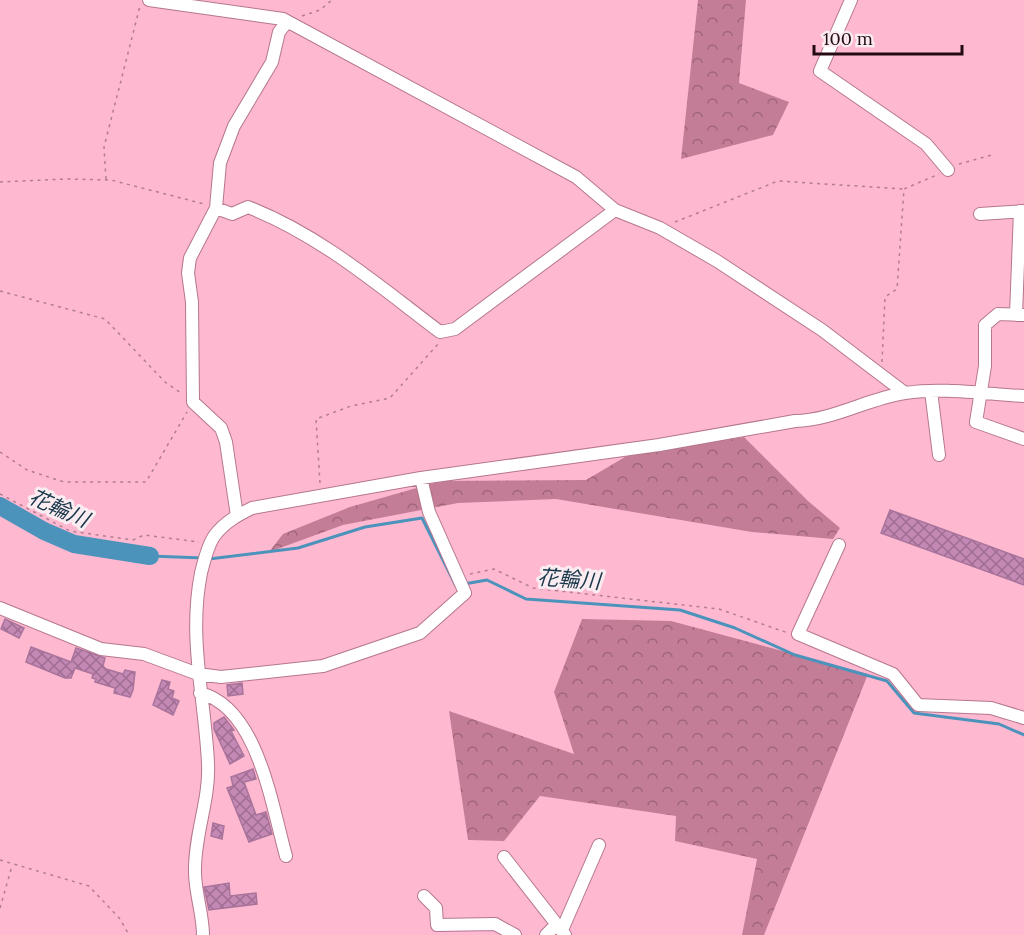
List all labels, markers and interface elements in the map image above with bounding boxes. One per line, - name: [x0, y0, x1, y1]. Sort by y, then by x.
- scale bar: [814, 18, 962, 56]
- text: 100 m: [823, 27, 873, 50]
- water label: 花輪川: [25, 483, 95, 534]
- water label: 花輪川: [537, 563, 603, 595]

